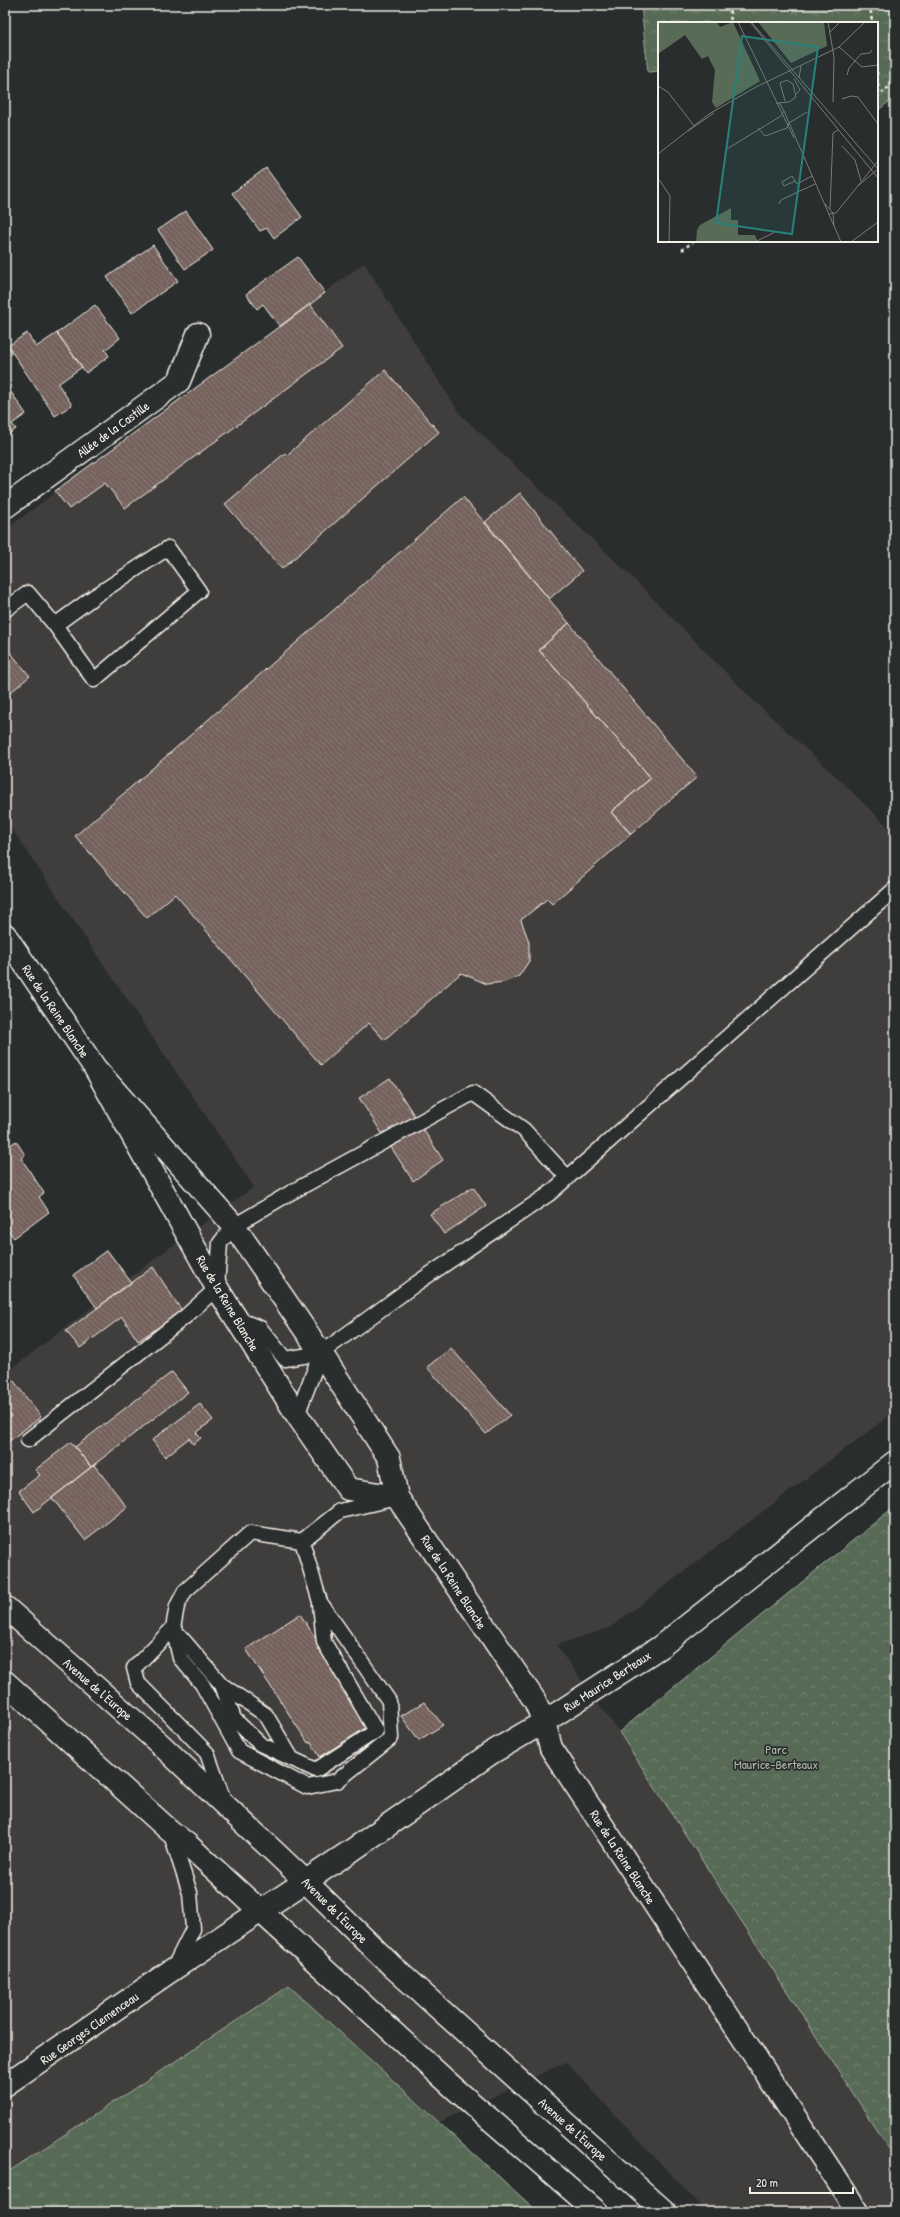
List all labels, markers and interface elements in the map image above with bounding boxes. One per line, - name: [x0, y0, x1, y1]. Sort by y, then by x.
- inset map: [658, 22, 878, 242]
- street label: Allée de la Castille: [73, 397, 153, 461]
- street label: Rue de la Reine Blanche: [18, 961, 94, 1061]
- street label: Rue de la Reine Blanche: [192, 1252, 264, 1354]
- street label: Rue de la Reine Blanche: [417, 1531, 491, 1633]
- street label: Rue Maurice Berteaux: [560, 1646, 654, 1716]
- street label: Avenue de l'Europe: [59, 1654, 137, 1724]
- park label: Parc Maurice-Berteaux: [734, 1740, 818, 1773]
- street label: Rue de la Reine Blanche: [586, 1806, 660, 1908]
- street label: Avenue de l'Europe: [298, 1873, 372, 1947]
- street label: Rue Georges Clemenceau: [36, 1987, 142, 2069]
- street label: Avenue de l'Europe: [535, 2093, 611, 2165]
- scale bar: [750, 2169, 853, 2195]
- text: 20 m: [756, 2174, 778, 2191]

